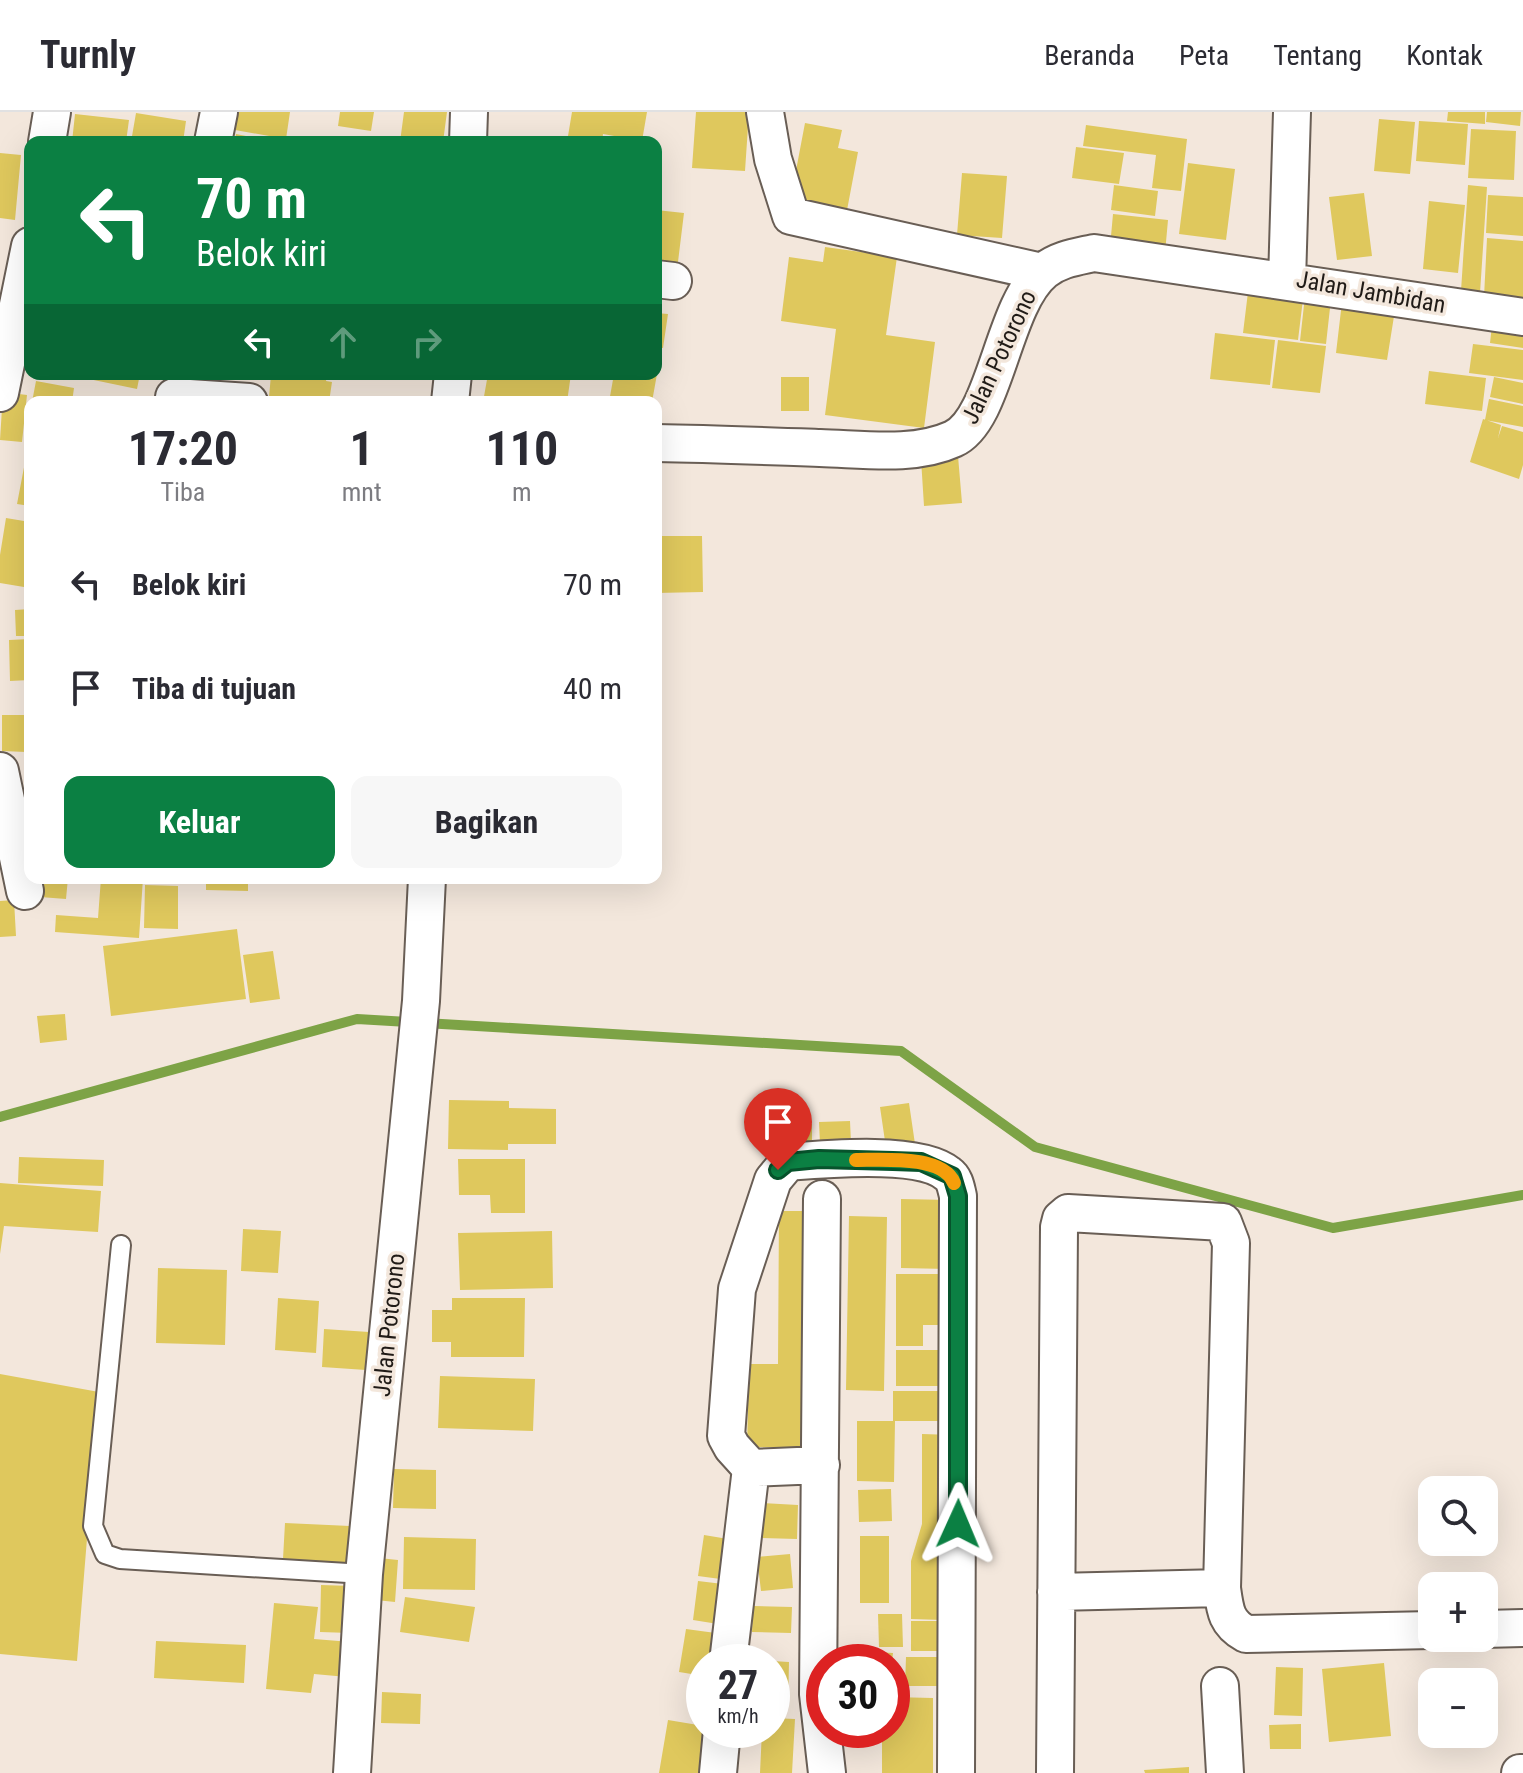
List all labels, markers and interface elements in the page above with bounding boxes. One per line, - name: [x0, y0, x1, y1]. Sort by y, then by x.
- text: Turnly: [40, 33, 136, 77]
- text: Beranda: [1044, 39, 1135, 72]
- text: Peta: [1179, 39, 1229, 72]
- text: Tentang: [1273, 39, 1362, 72]
- text: Kontak: [1406, 39, 1483, 72]
- text: 70 m: [196, 166, 307, 232]
- icon: left: [64, 168, 168, 272]
- text: Belok kiri: [196, 233, 327, 275]
- street label: Jalan Jambidan: [1294, 265, 1448, 319]
- street label: Jalan Potorono: [956, 286, 1042, 428]
- icon: left: [237, 320, 281, 364]
- icon: ahead: [321, 320, 365, 364]
- icon: right: [405, 320, 449, 364]
- text: 17:20: [128, 420, 238, 477]
- text: 1: [350, 420, 374, 477]
- text: 110: [485, 420, 558, 477]
- text: Tiba: [160, 477, 205, 507]
- text: mnt: [342, 477, 382, 507]
- text: m: [512, 477, 532, 507]
- icon: left: [64, 562, 108, 606]
- text: Belok kiri: [132, 567, 246, 602]
- text: 70 m: [563, 567, 622, 602]
- icon: arrive: [64, 666, 108, 710]
- text: Tiba di tujuan: [132, 671, 296, 706]
- text: 40 m: [563, 671, 622, 706]
- button: Keluar: [64, 776, 335, 868]
- button: Bagikan: [351, 776, 622, 868]
- pin: [744, 1088, 812, 1170]
- icon: arrive: [756, 1100, 800, 1144]
- street label: Jalan Potorono: [368, 1252, 410, 1398]
- map controls: [1418, 1476, 1498, 1748]
- button: search: [1418, 1476, 1498, 1556]
- position arrow: [916, 1482, 1000, 1566]
- button: +: [1418, 1572, 1498, 1652]
- speed limit sign: 30: [806, 1644, 910, 1748]
- text: 27: [718, 1662, 758, 1709]
- button: −: [1418, 1668, 1498, 1748]
- text: km/h: [717, 1704, 759, 1728]

